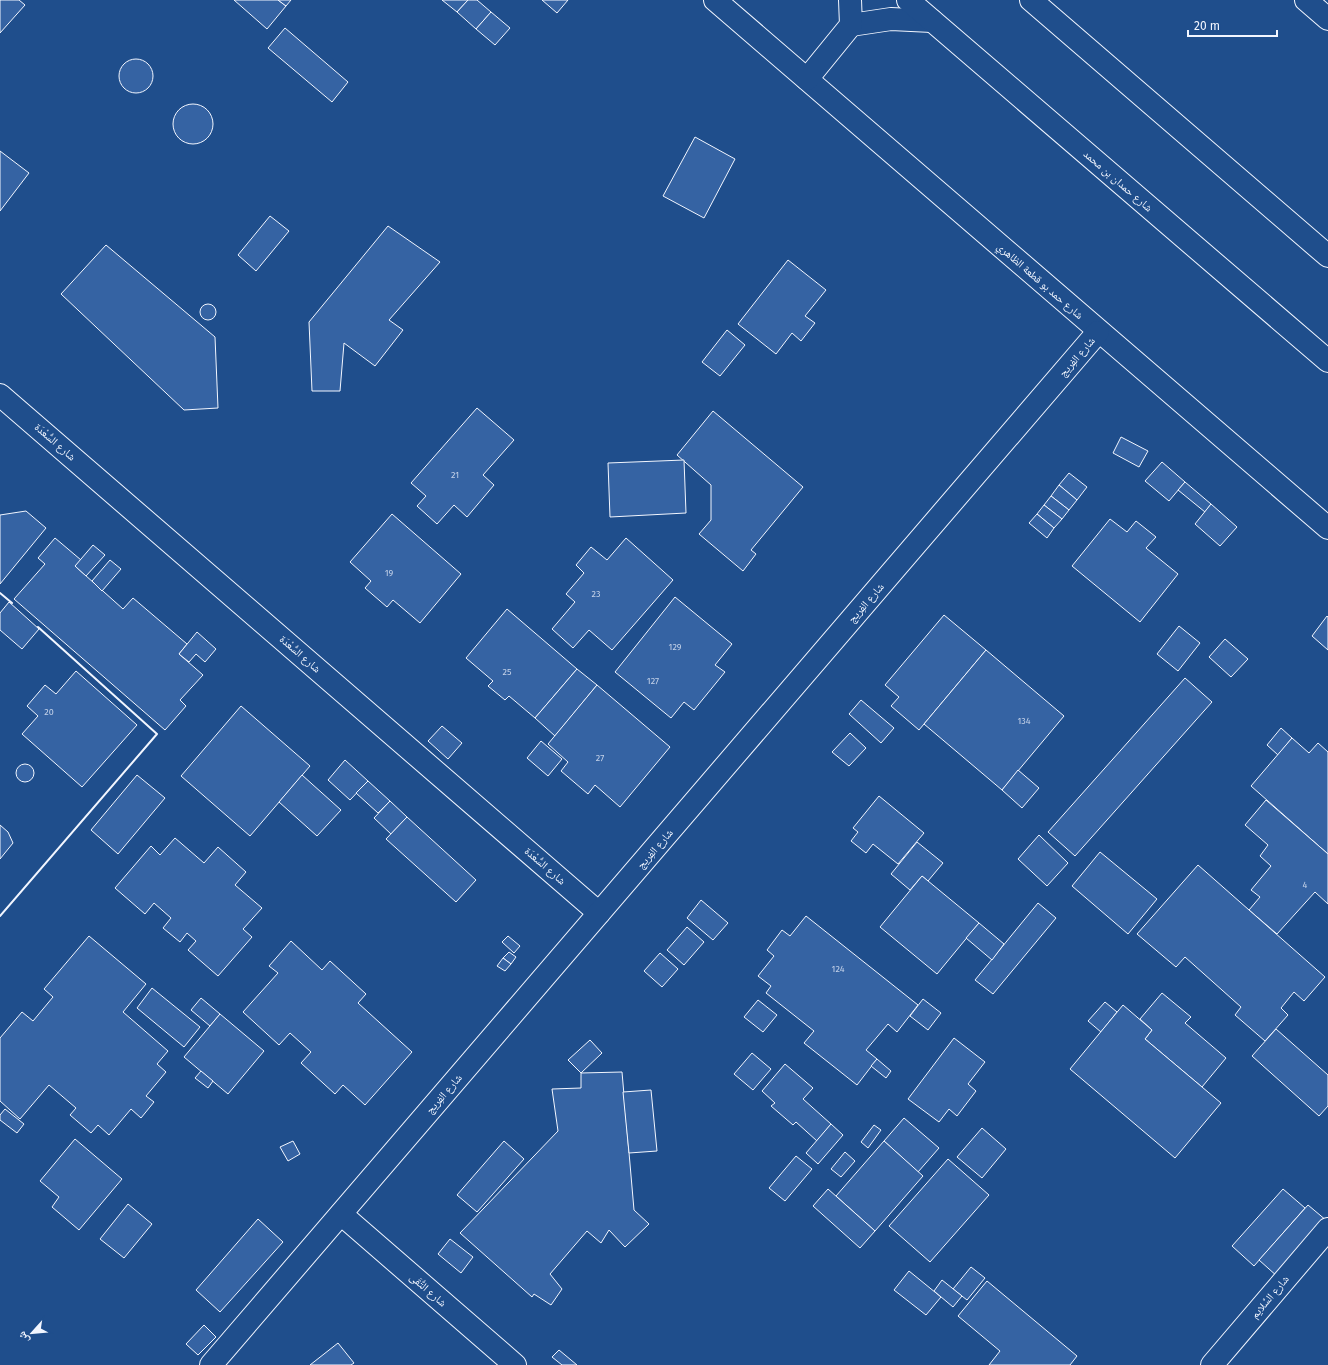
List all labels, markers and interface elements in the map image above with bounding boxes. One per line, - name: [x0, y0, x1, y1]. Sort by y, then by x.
- scale bar: [1188, 12, 1277, 38]
- text: 20 m: [1194, 19, 1220, 33]
- street label: شارع حمدان بن محمد: [1081, 148, 1155, 214]
- street label: شارع حمد بو قطعة الظاهري: [993, 240, 1086, 323]
- street label: شارع الفِريج: [1056, 334, 1098, 380]
- street label: شارع السُّعْدَة: [32, 421, 78, 463]
- house number: 21: [451, 470, 459, 480]
- house number: 19: [385, 568, 394, 578]
- street label: شارع الفِريج: [845, 580, 887, 626]
- house number: 23: [592, 589, 600, 599]
- street label: شارع السُّعْدَة: [277, 633, 323, 675]
- house number: 129: [669, 642, 682, 652]
- house number: 25: [503, 667, 512, 677]
- house number: 127: [647, 676, 659, 686]
- house number: 20: [44, 707, 54, 717]
- house number: 134: [1017, 716, 1031, 726]
- house number: 27: [596, 753, 604, 763]
- street label: شارع الفِريج: [634, 826, 676, 872]
- street label: شارع السُّعْدَة: [522, 845, 568, 887]
- house number: 4: [1303, 880, 1308, 890]
- house number: 124: [832, 964, 845, 974]
- street label: شارع الفِريج: [423, 1071, 465, 1117]
- street label: شارع التُّقَى: [407, 1270, 449, 1310]
- street label: شارع السَّلايم: [1248, 1273, 1293, 1322]
- north arrow: [12, 1313, 52, 1353]
- text: ش: [15, 1328, 33, 1345]

